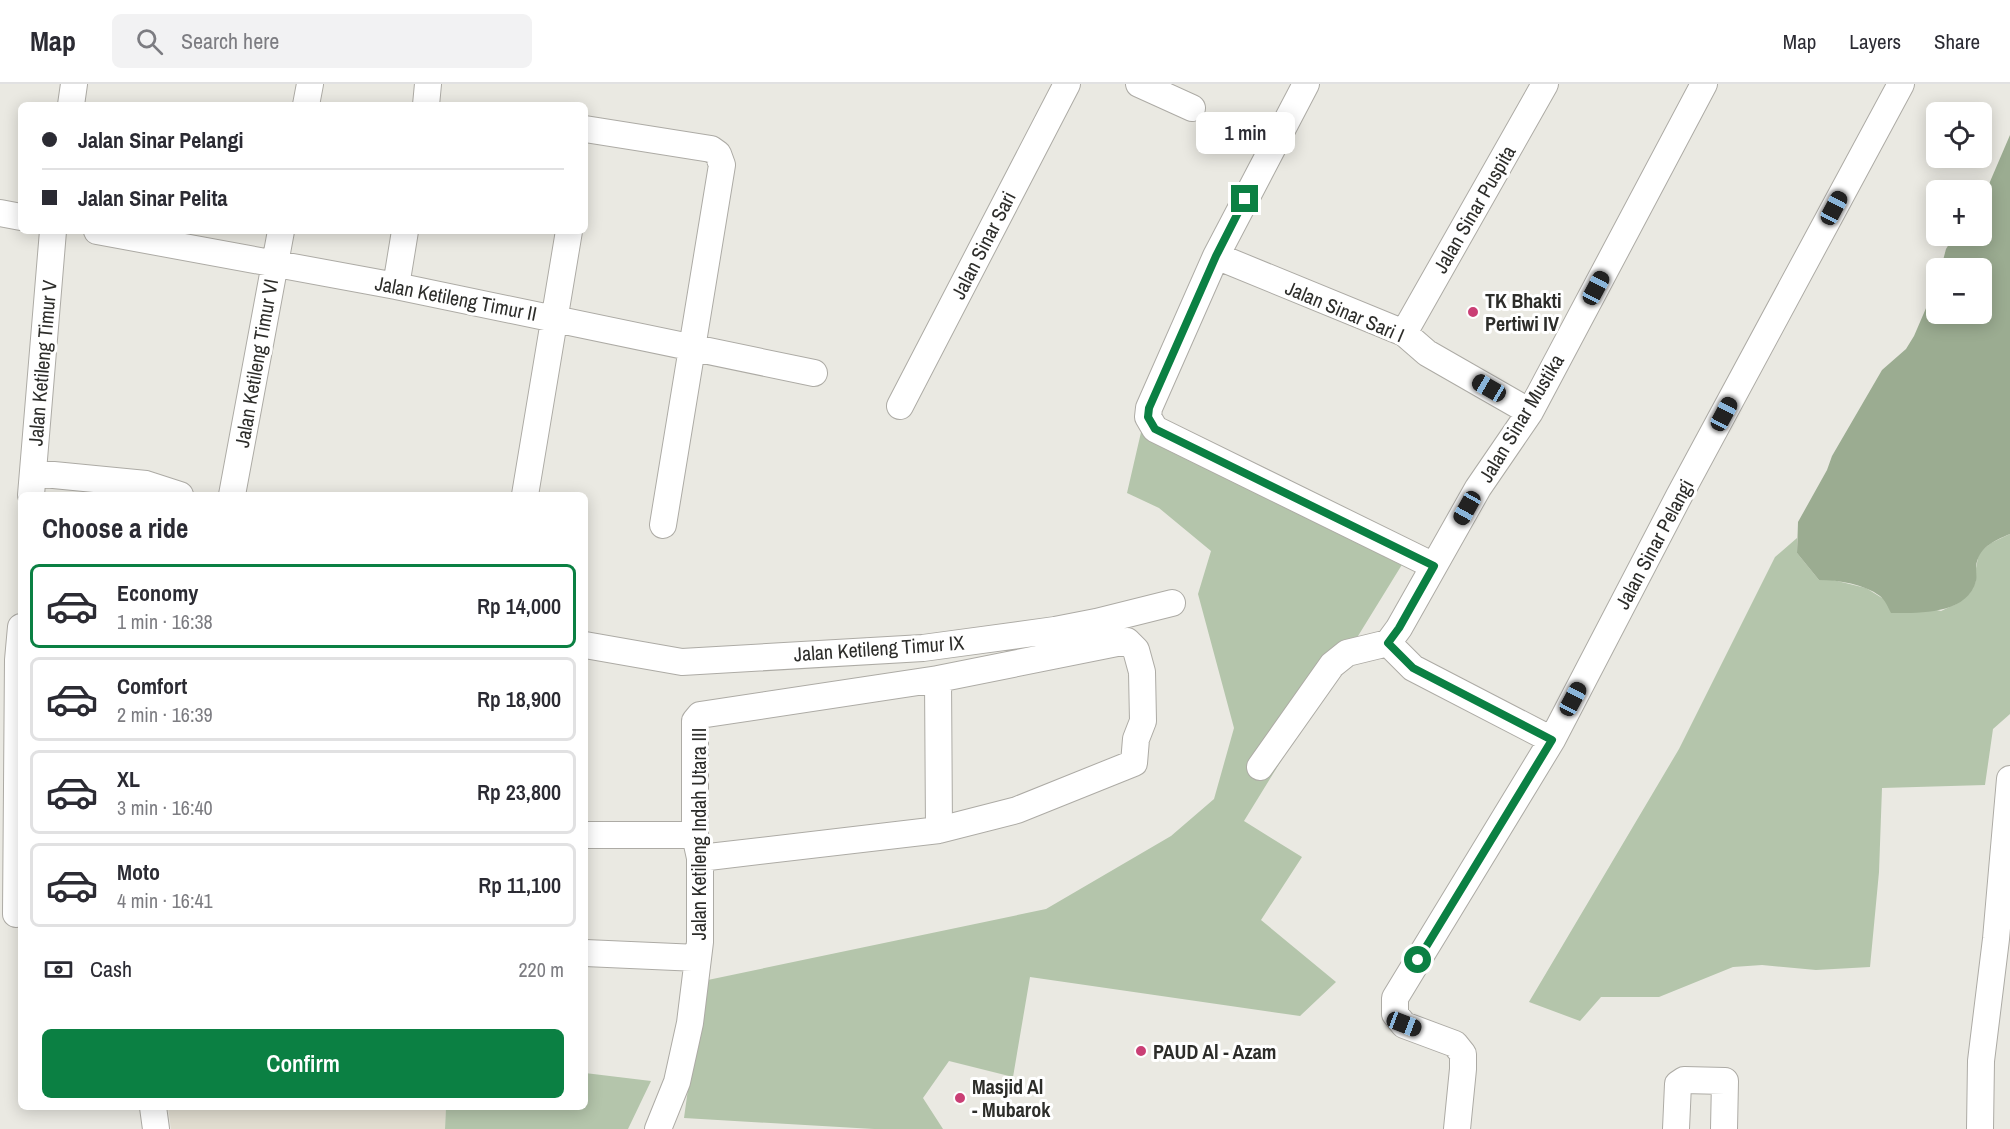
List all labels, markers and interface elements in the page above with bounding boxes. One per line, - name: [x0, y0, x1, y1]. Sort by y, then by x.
- search box: [112, 14, 532, 68]
- text: Map: [30, 22, 76, 60]
- icon: search: [133, 25, 166, 58]
- text: Search here: [181, 26, 279, 56]
- text: Map: [1783, 27, 1816, 56]
- text: Layers: [1849, 27, 1901, 56]
- text: Share: [1934, 27, 1980, 56]
- map controls: [1926, 102, 1992, 324]
- button: locate: [1926, 102, 1992, 168]
- callout: 1 min: [1196, 112, 1294, 154]
- text: 1 min: [1224, 119, 1267, 146]
- text: Jalan Sinar Pelangi: [78, 125, 243, 155]
- street label: Jalan Sinar Puspita: [1427, 140, 1521, 278]
- button: +: [1926, 180, 1992, 246]
- text: Jalan Sinar Pelita: [78, 183, 227, 213]
- route end: [1231, 185, 1258, 212]
- street label: Jalan Sinar Sari: [944, 186, 1022, 304]
- car: [1818, 188, 1850, 228]
- button: −: [1926, 258, 1992, 324]
- car: [1580, 268, 1612, 308]
- street label: Jalan Ketileng Timur II: [373, 269, 539, 327]
- street label: Jalan Sinar Sari I: [1281, 274, 1409, 348]
- street label: Jalan Ketileng Timur VI: [228, 277, 284, 449]
- street label: Jalan Ketileng Timur V: [21, 279, 63, 447]
- place label: TK Bhakti Pertiwi IV: [1485, 287, 1562, 337]
- marker: TK Bhakti Pertiwi IV: [1466, 305, 1480, 319]
- street label: Jalan Sinar Mustika: [1472, 349, 1570, 487]
- car: [1469, 371, 1509, 405]
- car: [1708, 394, 1740, 434]
- street label: Jalan Sinar Pelangi: [1608, 474, 1700, 614]
- car: [1450, 488, 1484, 528]
- text: Choose a ride: [42, 510, 188, 546]
- text: Economy: [117, 578, 198, 608]
- icon: car: [45, 579, 99, 633]
- text: Rp 14,000: [477, 591, 561, 621]
- text: 1 min · 16:38: [117, 608, 213, 635]
- street label: Jalan Ketileng Timur IX: [793, 629, 965, 667]
- text: Comfort: [117, 671, 187, 701]
- icon: car: [45, 672, 99, 726]
- car: [1557, 679, 1589, 719]
- text: Rp 18,900: [477, 684, 561, 714]
- text: 2 min · 16:39: [117, 701, 213, 728]
- street label: Jalan Ketileng Indah Utara III: [685, 728, 712, 940]
- text: XL: [117, 764, 140, 794]
- icon: car: [45, 765, 99, 819]
- text: Rp 23,800: [477, 777, 561, 807]
- text: 3 min · 16:40: [117, 794, 213, 821]
- text: Moto: [117, 857, 160, 887]
- icon: car: [45, 858, 99, 912]
- text: Rp 11,100: [478, 870, 561, 900]
- text: 4 min · 16:41: [117, 887, 213, 914]
- route start: [1404, 946, 1431, 973]
- icon: cash: [42, 953, 75, 986]
- text: Cash: [90, 954, 132, 984]
- text: 220 m: [518, 956, 564, 983]
- car: [1384, 1009, 1424, 1039]
- button: Confirm: [42, 1029, 564, 1098]
- place label: PAUD Al - Azam: [1153, 1038, 1276, 1065]
- marker: PAUD Al - Azam: [1134, 1044, 1148, 1058]
- place label: Masjid Al - Mubarok: [972, 1073, 1051, 1123]
- marker: Masjid Al - Mubarok: [953, 1091, 967, 1105]

